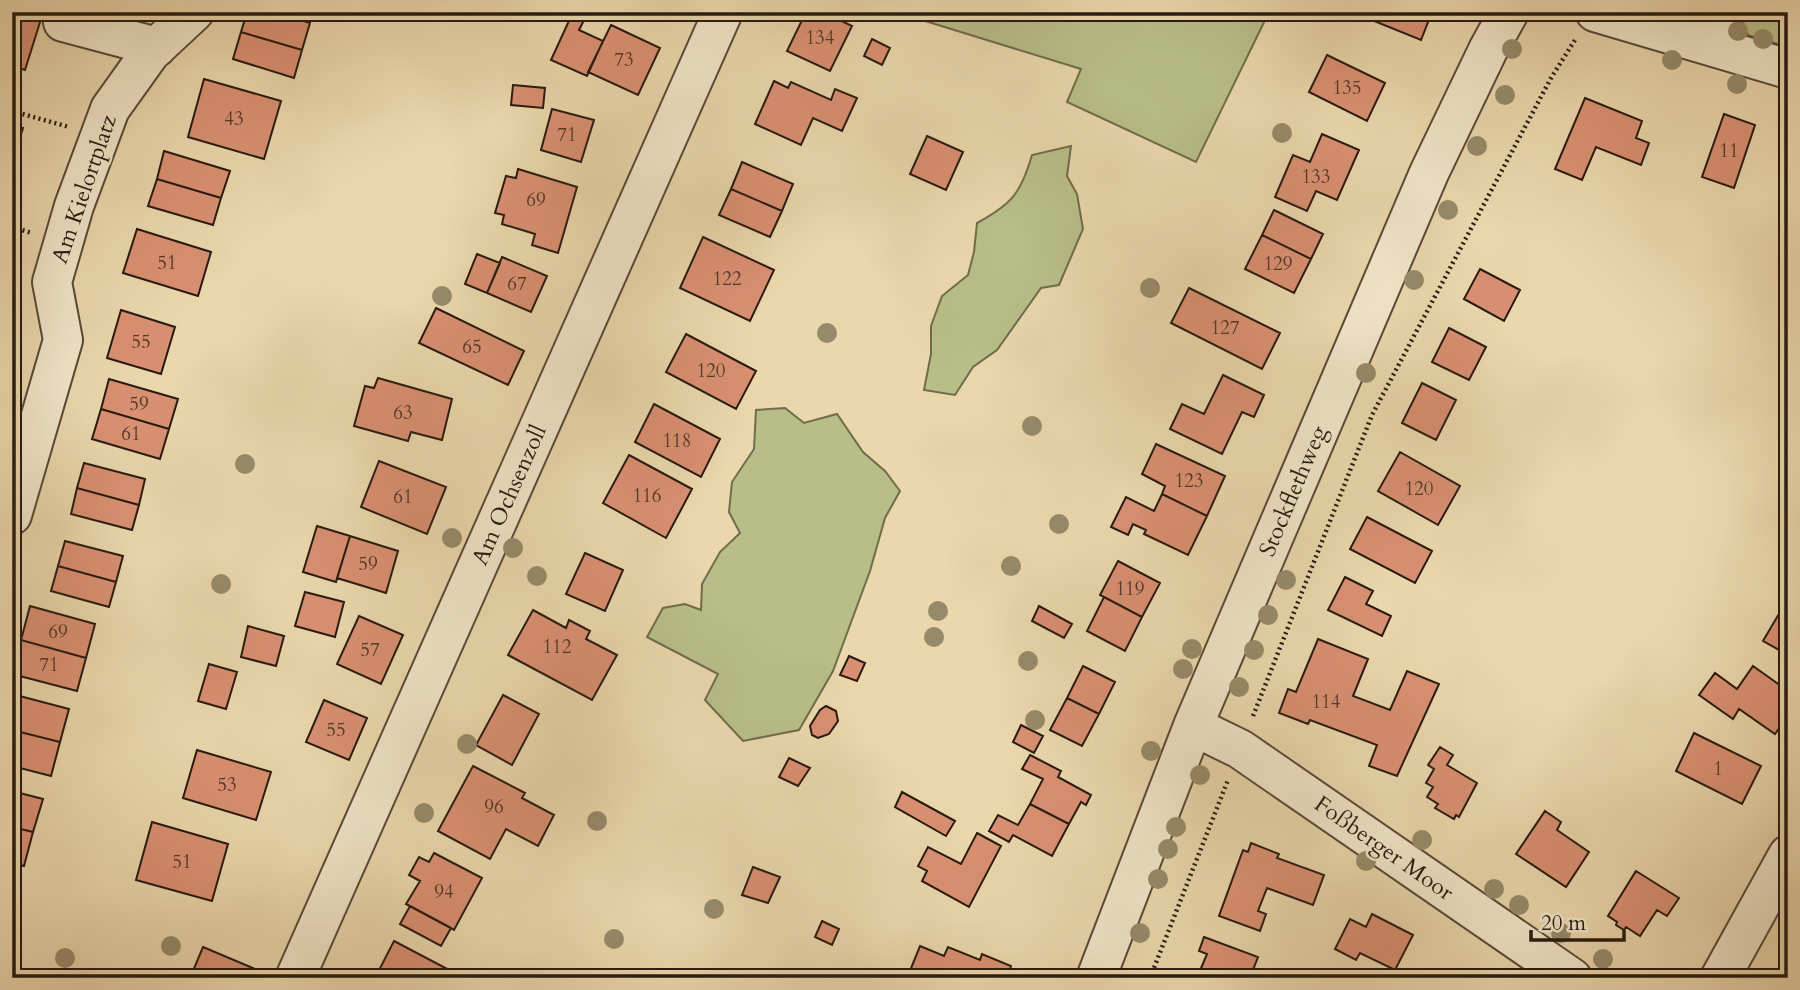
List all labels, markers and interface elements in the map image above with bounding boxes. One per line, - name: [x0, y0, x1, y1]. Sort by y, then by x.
- house number: 134: [805, 25, 835, 51]
- house number: 73: [614, 47, 634, 73]
- house number: 135: [1332, 75, 1362, 101]
- house number: 43: [224, 106, 244, 132]
- street label: Am Kielortplatz: [44, 110, 124, 268]
- house number: 71: [557, 122, 577, 148]
- house number: 11: [1719, 138, 1739, 164]
- house number: 133: [1301, 164, 1331, 190]
- house number: 69: [526, 187, 546, 213]
- house number: 51: [157, 250, 177, 276]
- house number: 129: [1263, 251, 1293, 277]
- house number: 122: [712, 266, 742, 292]
- house number: 67: [507, 271, 527, 297]
- house number: 127: [1210, 315, 1240, 341]
- house number: 55: [131, 329, 151, 355]
- house number: 65: [462, 334, 482, 360]
- house number: 120: [696, 358, 726, 384]
- house number: 59: [129, 391, 149, 417]
- house number: 63: [393, 400, 413, 426]
- street label: Am Ochsenzoll: [464, 420, 554, 570]
- house number: 61: [121, 421, 141, 447]
- street label: Stockflethweg: [1252, 421, 1335, 561]
- house number: 118: [662, 428, 692, 454]
- house number: 123: [1174, 468, 1204, 494]
- house number: 120: [1404, 476, 1434, 502]
- house number: 116: [632, 483, 662, 509]
- house number: 61: [393, 484, 413, 510]
- house number: 59: [358, 551, 378, 577]
- house number: 119: [1115, 576, 1145, 602]
- house number: 69: [48, 619, 68, 645]
- house number: 112: [542, 634, 572, 660]
- house number: 57: [360, 637, 380, 663]
- house number: 71: [39, 652, 59, 678]
- house number: 114: [1311, 689, 1341, 715]
- house number: 55: [326, 717, 346, 743]
- house number: 1: [1713, 756, 1723, 782]
- house number: 53: [217, 772, 237, 798]
- street label: Foßberger Moor: [1308, 788, 1460, 908]
- house number: 96: [484, 794, 504, 820]
- house number: 51: [172, 849, 192, 875]
- house number: 94: [434, 879, 454, 905]
- scale bar: [1531, 899, 1623, 943]
- text: 20 m: [1541, 909, 1586, 938]

